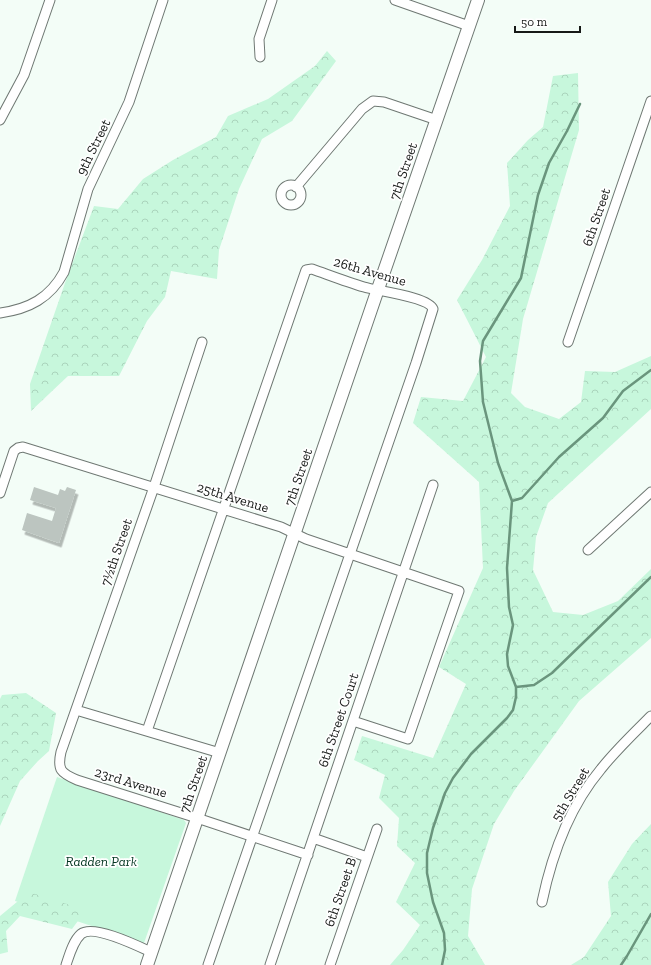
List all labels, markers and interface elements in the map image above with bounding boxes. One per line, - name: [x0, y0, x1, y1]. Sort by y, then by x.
- scale bar: [515, 8, 580, 34]
- text: 50 m: [521, 15, 548, 29]
- street label: 9th Street: [73, 116, 115, 178]
- street label: 7th Street: [386, 139, 421, 202]
- street label: 6th Street: [579, 185, 615, 248]
- street label: 26th Avenue: [332, 253, 408, 290]
- street label: 7th Street: [281, 445, 316, 508]
- street label: 25th Avenue: [195, 478, 271, 517]
- street label: 7½th Street: [97, 516, 136, 588]
- street label: 6th Street Court: [314, 670, 363, 770]
- street label: 7th Street: [176, 752, 211, 815]
- street label: 23rd Avenue: [93, 763, 169, 802]
- street label: 5th Street: [548, 763, 594, 824]
- park label: Radden Park: [65, 853, 137, 870]
- street label: 6th Street B: [321, 855, 360, 929]

